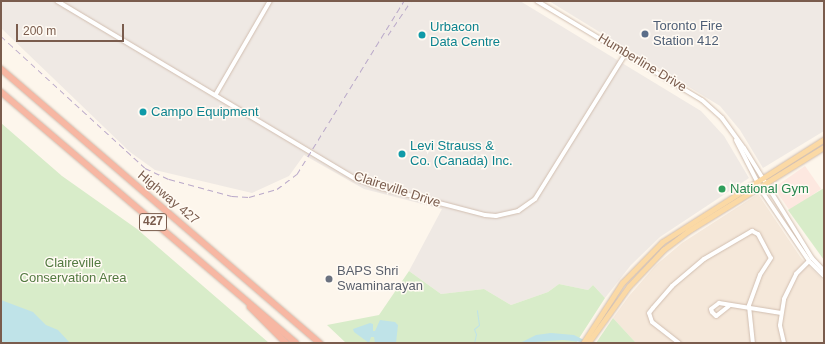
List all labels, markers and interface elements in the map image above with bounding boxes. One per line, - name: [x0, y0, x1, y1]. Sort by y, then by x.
- scale bar: [18, 16, 126, 42]
- place label: Toronto Fire Station 412: [653, 19, 722, 50]
- place label: Urbacon Data Centre: [430, 20, 500, 51]
- text: 200 m: [23, 24, 56, 38]
- marker: Toronto Fire Station 412: [640, 29, 650, 39]
- marker: Urbacon Data Centre: [417, 30, 427, 40]
- street label: Humberline Drive: [595, 30, 689, 96]
- place label: Campo Equipment: [151, 104, 259, 120]
- marker: Campo Equipment: [138, 107, 148, 117]
- place label: Levi Strauss & Co. (Canada) Inc.: [410, 139, 513, 170]
- marker: Levi Strauss & Co. (Canada) Inc.: [397, 149, 407, 159]
- street label: Highway 427: [134, 168, 202, 228]
- street label: Claireville Drive: [352, 169, 442, 211]
- place label: National Gym: [730, 181, 809, 197]
- marker: National Gym: [717, 184, 727, 194]
- road number: 427: [138, 212, 168, 232]
- park label: Claireville Conservation Area: [19, 256, 127, 287]
- place label: BAPS Shri Swaminarayan: [337, 264, 423, 295]
- marker: BAPS Shri Swaminarayan: [324, 274, 334, 284]

